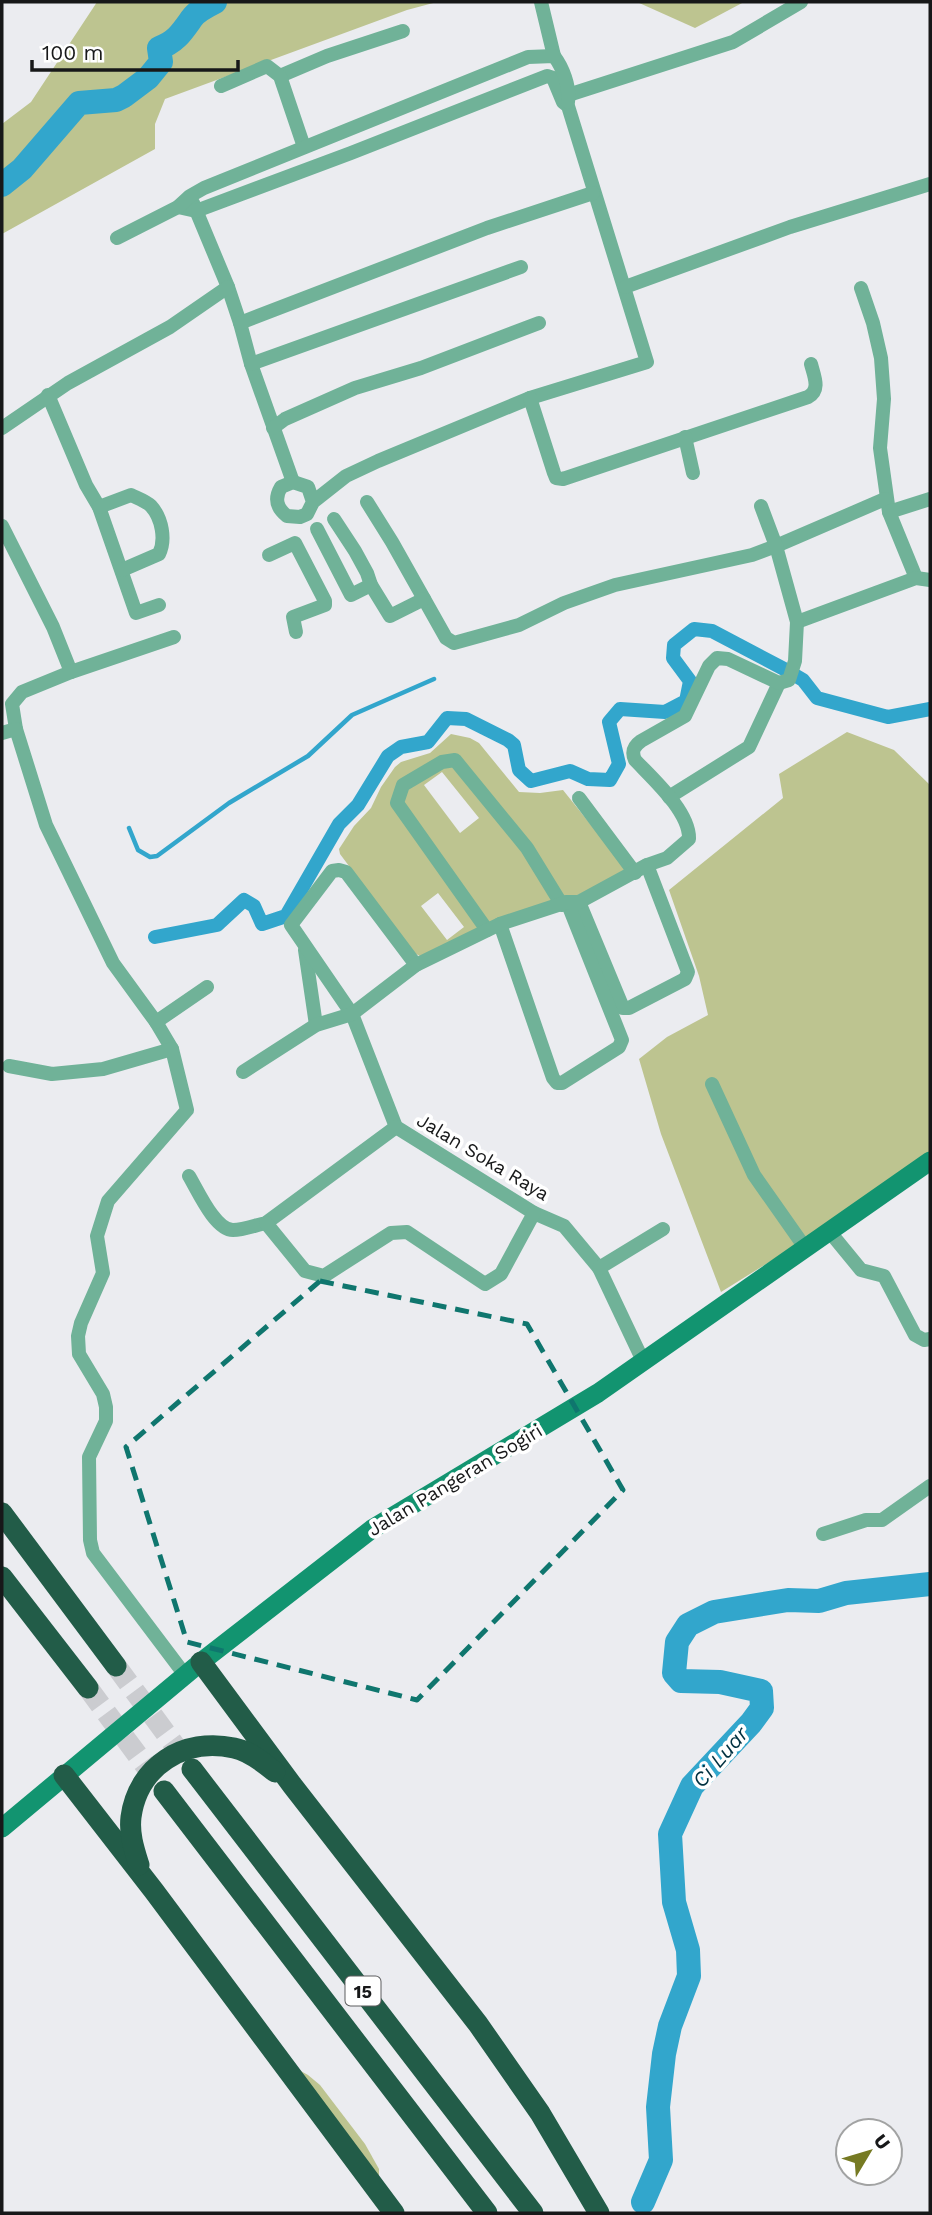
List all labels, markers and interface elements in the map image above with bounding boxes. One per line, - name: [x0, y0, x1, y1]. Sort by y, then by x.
- scale bar: [32, 28, 238, 72]
- text: 100 m: [42, 40, 104, 65]
- street label: Jalan Soka Raya: [413, 1108, 553, 1206]
- street label: Jalan Pangeran Sogiri: [364, 1419, 546, 1541]
- water label: Ci Luar: [687, 1721, 754, 1793]
- road number: 15: [346, 1977, 380, 2006]
- north arrow: [834, 2117, 904, 2187]
- text: U: [869, 2129, 895, 2154]

